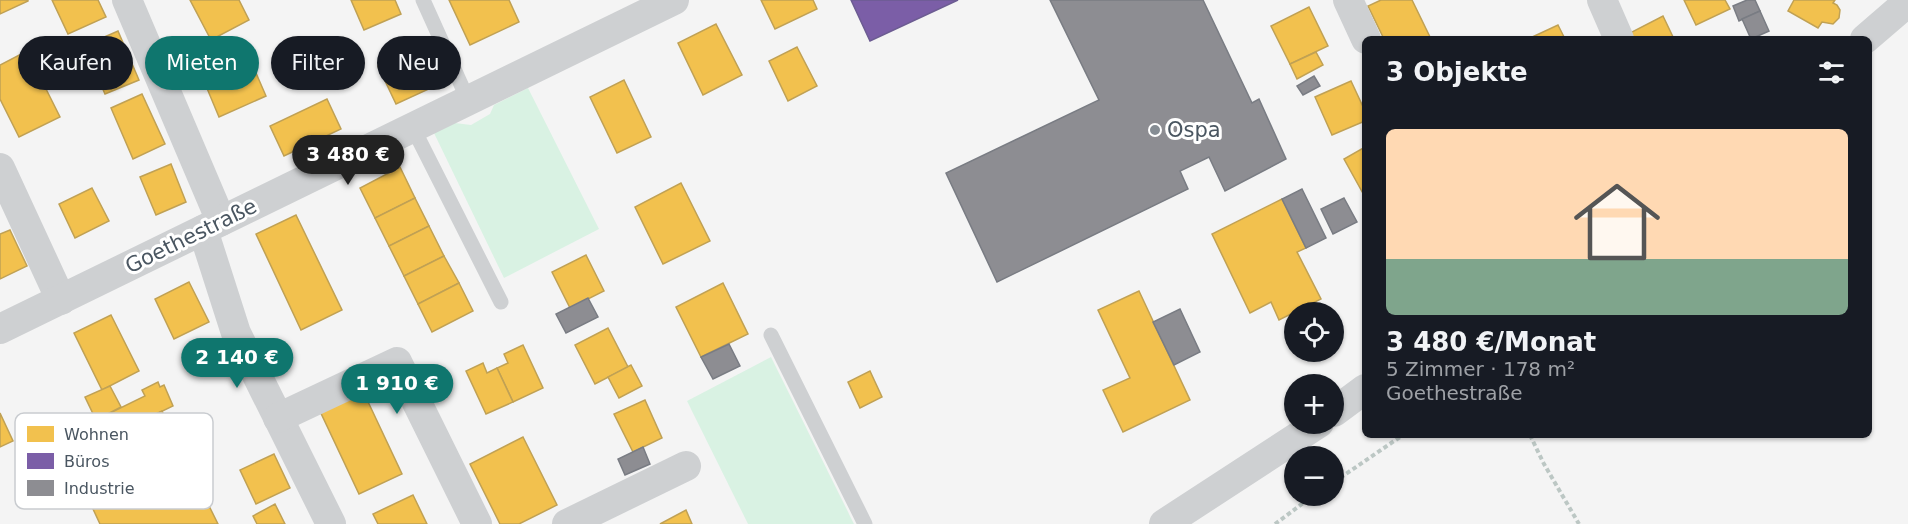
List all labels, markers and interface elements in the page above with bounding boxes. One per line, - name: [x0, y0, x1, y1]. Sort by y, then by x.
- chip: Kaufen: [18, 36, 133, 90]
- chip: Mieten: [145, 36, 259, 90]
- chip: Filter: [271, 36, 365, 90]
- chip: Neu: [377, 36, 461, 90]
- icon: filters: [1815, 56, 1848, 89]
- text: 3 Objekte: [1386, 57, 1528, 87]
- place label: Ospa: [1167, 118, 1221, 142]
- marker: Ospa: [1148, 123, 1162, 137]
- pin: 3 480 €: [293, 135, 403, 186]
- text: 3 480 €: [306, 142, 390, 166]
- icon: home: [1563, 168, 1671, 276]
- street label: Goethestraße: [121, 194, 261, 278]
- map controls: [1284, 302, 1344, 506]
- button: locate: [1284, 302, 1344, 362]
- text: 3 480 €/Monat: [1386, 327, 1596, 357]
- pin: 2 140 €: [182, 338, 292, 389]
- text: 2 140 €: [195, 345, 279, 369]
- text: 5 Zimmer · 178 m²: [1386, 357, 1575, 381]
- pin: 1 910 €: [342, 364, 452, 415]
- text: 1 910 €: [355, 371, 439, 395]
- button: +: [1284, 374, 1344, 434]
- text: Goethestraße: [1386, 381, 1523, 405]
- legend: [15, 413, 213, 509]
- text: Wohnen: [64, 425, 129, 444]
- button: −: [1284, 446, 1344, 506]
- text: Büros: [64, 452, 109, 471]
- text: Industrie: [64, 479, 135, 498]

